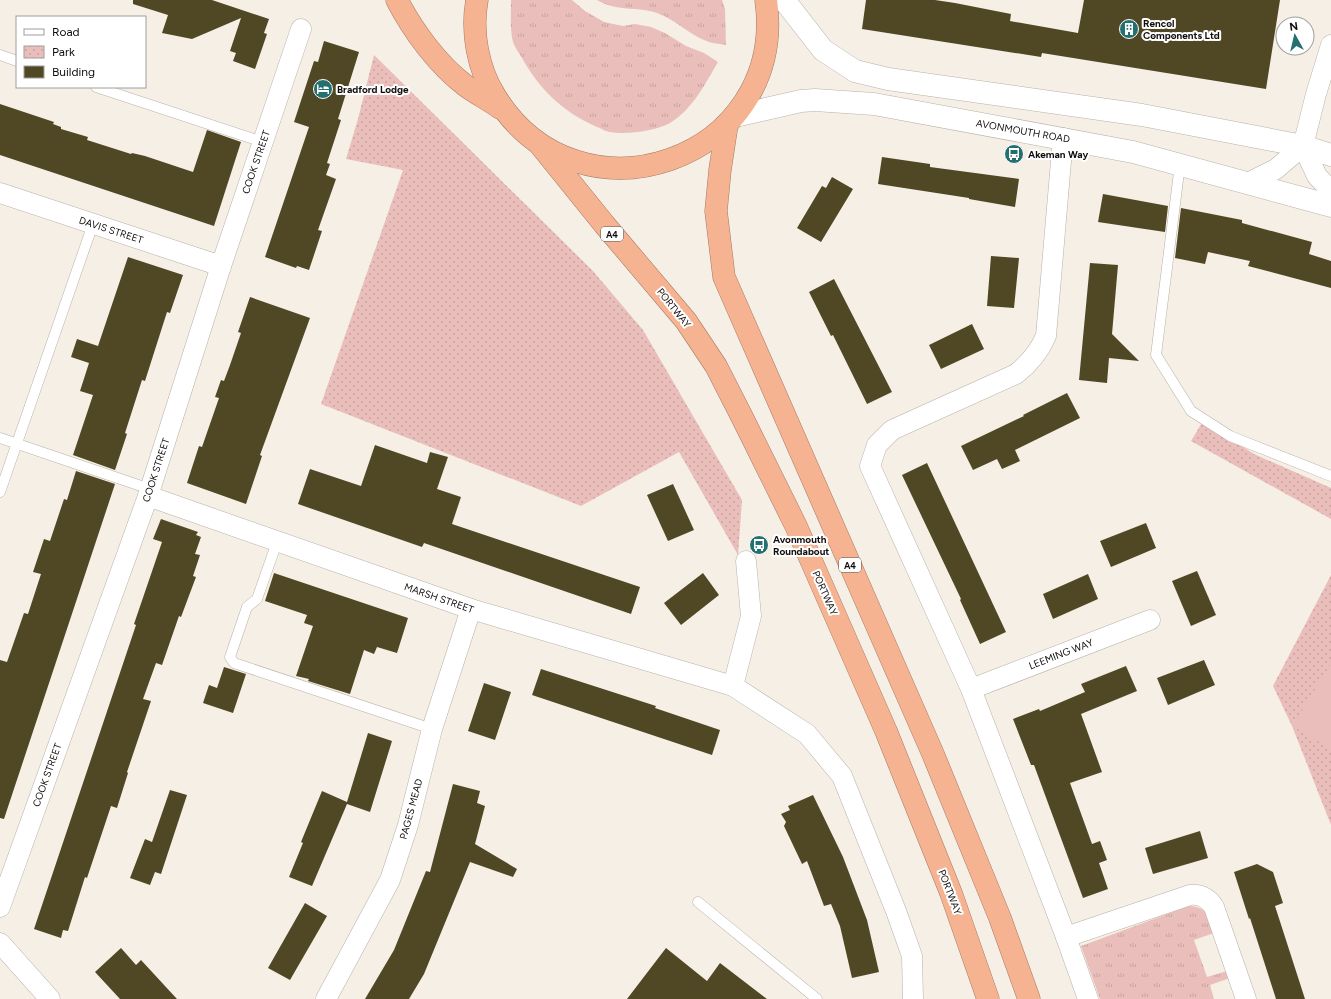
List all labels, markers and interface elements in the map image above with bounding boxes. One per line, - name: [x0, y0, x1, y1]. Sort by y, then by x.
- legend: [16, 16, 146, 88]
- north arrow: [1275, 16, 1315, 56]
- place label: Rencol Components Ltd: [1143, 17, 1220, 42]
- building icon: Rencol Components Ltd: [1118, 18, 1140, 40]
- text: N: [1289, 20, 1299, 34]
- text: Road: [52, 25, 80, 39]
- text: Park: [52, 45, 75, 59]
- text: Building: [52, 65, 95, 79]
- hotel icon: Bradford Lodge: [312, 78, 334, 100]
- place label: Bradford Lodge: [337, 83, 409, 96]
- street label: AVONMOUTH ROAD: [975, 116, 1071, 146]
- street label: COOK STREET: [239, 128, 273, 196]
- bus stop icon: Akeman Way: [1003, 143, 1025, 165]
- place label: Akeman Way: [1028, 148, 1089, 161]
- street label: DAVIS STREET: [77, 214, 145, 247]
- road number: A4: [601, 227, 623, 241]
- street label: PORTWAY: [654, 286, 694, 330]
- street label: COOK STREET: [140, 436, 173, 504]
- place label: Avonmouth Roundabout: [773, 533, 829, 558]
- bus stop icon: Avonmouth Roundabout: [748, 534, 770, 556]
- road number: A4: [839, 558, 861, 572]
- street label: PORTWAY: [809, 569, 841, 617]
- street label: MARSH STREET: [402, 580, 476, 616]
- street label: LEEMING WAY: [1027, 636, 1095, 672]
- street label: COOK STREET: [30, 741, 65, 809]
- street label: PAGES MEAD: [397, 777, 425, 841]
- street label: PORTWAY: [935, 868, 965, 916]

